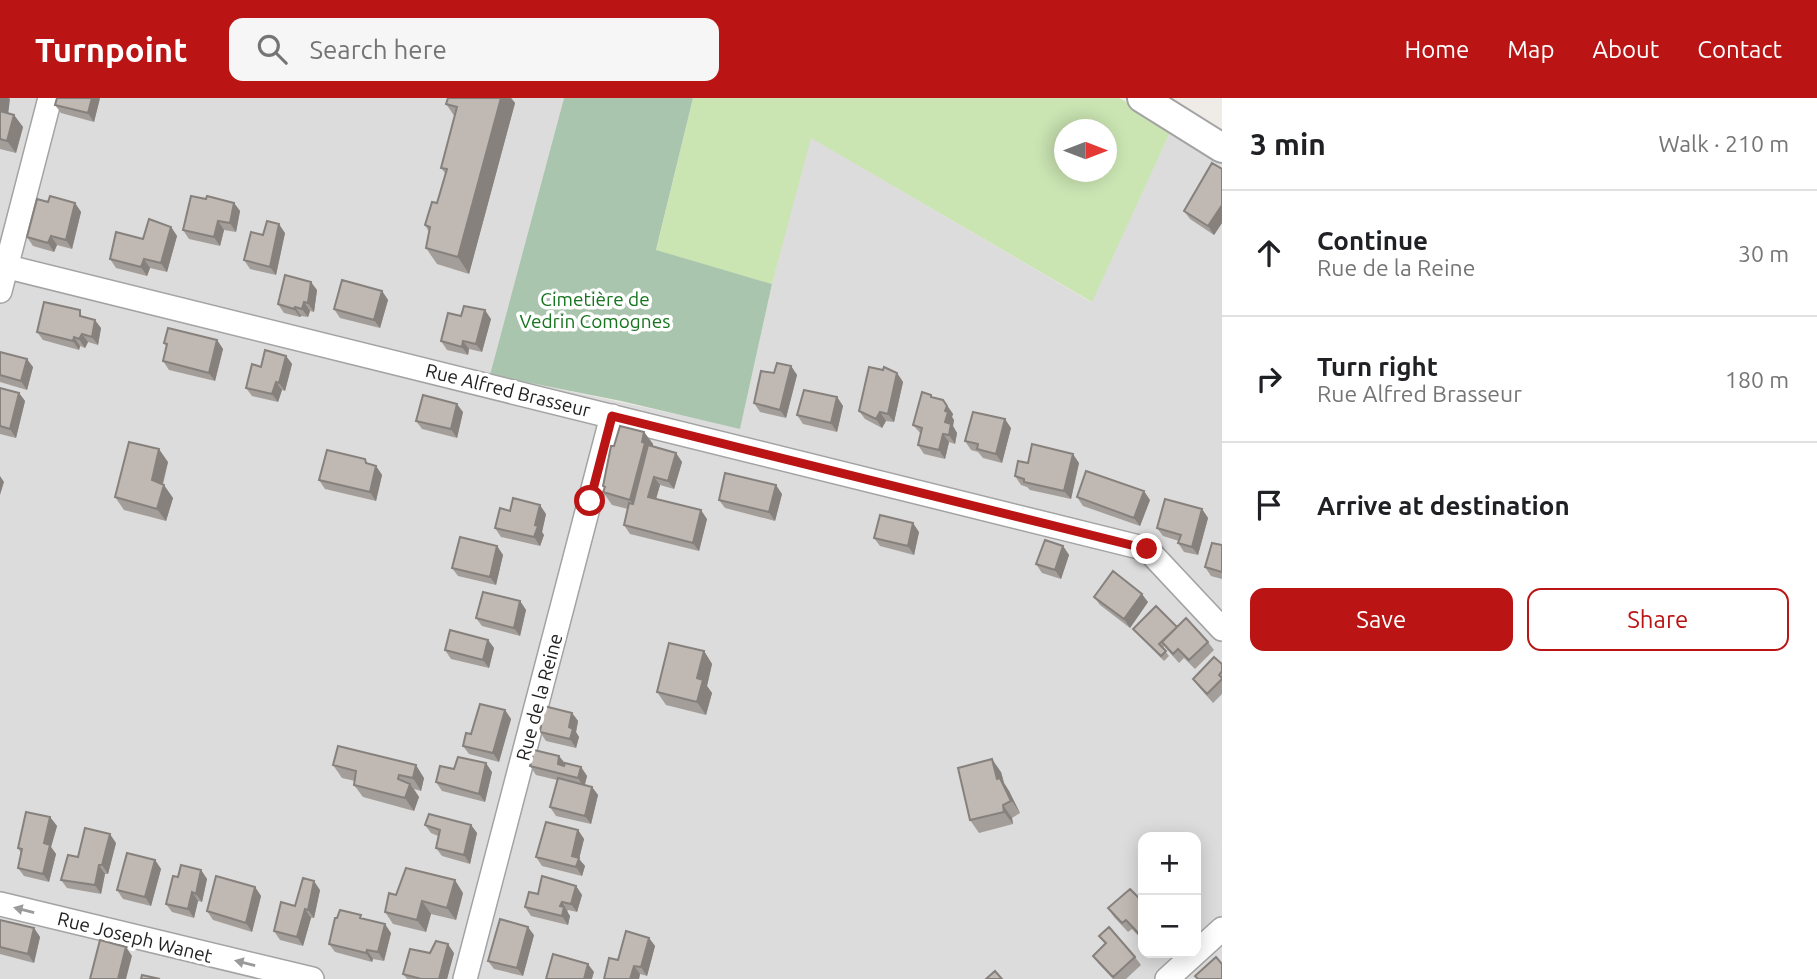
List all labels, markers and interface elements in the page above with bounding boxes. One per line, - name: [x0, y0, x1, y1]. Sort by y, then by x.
- search box: [229, 18, 719, 81]
- icon: search: [253, 30, 291, 68]
- text: Turnpoint: [35, 31, 187, 68]
- text: Search here: [309, 35, 447, 64]
- text: Home: [1404, 36, 1469, 63]
- text: Map: [1507, 36, 1554, 63]
- text: About: [1592, 36, 1659, 63]
- text: Contact: [1697, 36, 1782, 63]
- north arrow: [1054, 119, 1117, 182]
- text: 3 min: [1250, 127, 1326, 161]
- text: Walk · 210 m: [1658, 131, 1789, 156]
- text: Continue: [1317, 226, 1428, 255]
- icon: ahead: [1250, 234, 1288, 272]
- text: 30 m: [1738, 241, 1789, 266]
- text: Rue de la Reine: [1317, 255, 1475, 280]
- park label: Cimetière de Vedrin Comognes: [520, 288, 670, 332]
- text: Turn right: [1317, 352, 1438, 381]
- street label: Rue Alfred Brasseur: [423, 359, 593, 421]
- icon: right: [1250, 360, 1288, 398]
- text: 180 m: [1725, 367, 1789, 392]
- text: Rue Alfred Brasseur: [1317, 381, 1522, 406]
- route start: [574, 485, 605, 516]
- icon: arrive: [1250, 486, 1288, 524]
- text: Arrive at destination: [1317, 491, 1570, 520]
- route end: [1131, 533, 1162, 564]
- button: Save: [1250, 588, 1513, 651]
- button: Share: [1527, 588, 1789, 651]
- street label: Rue de la Reine: [511, 631, 567, 763]
- map controls: [1138, 832, 1201, 958]
- button: +: [1138, 832, 1201, 895]
- button: −: [1138, 895, 1201, 958]
- one-way arrow: [13, 904, 35, 915]
- street label: Rue Joseph Wanet: [55, 907, 215, 967]
- one-way arrow: [234, 957, 256, 968]

